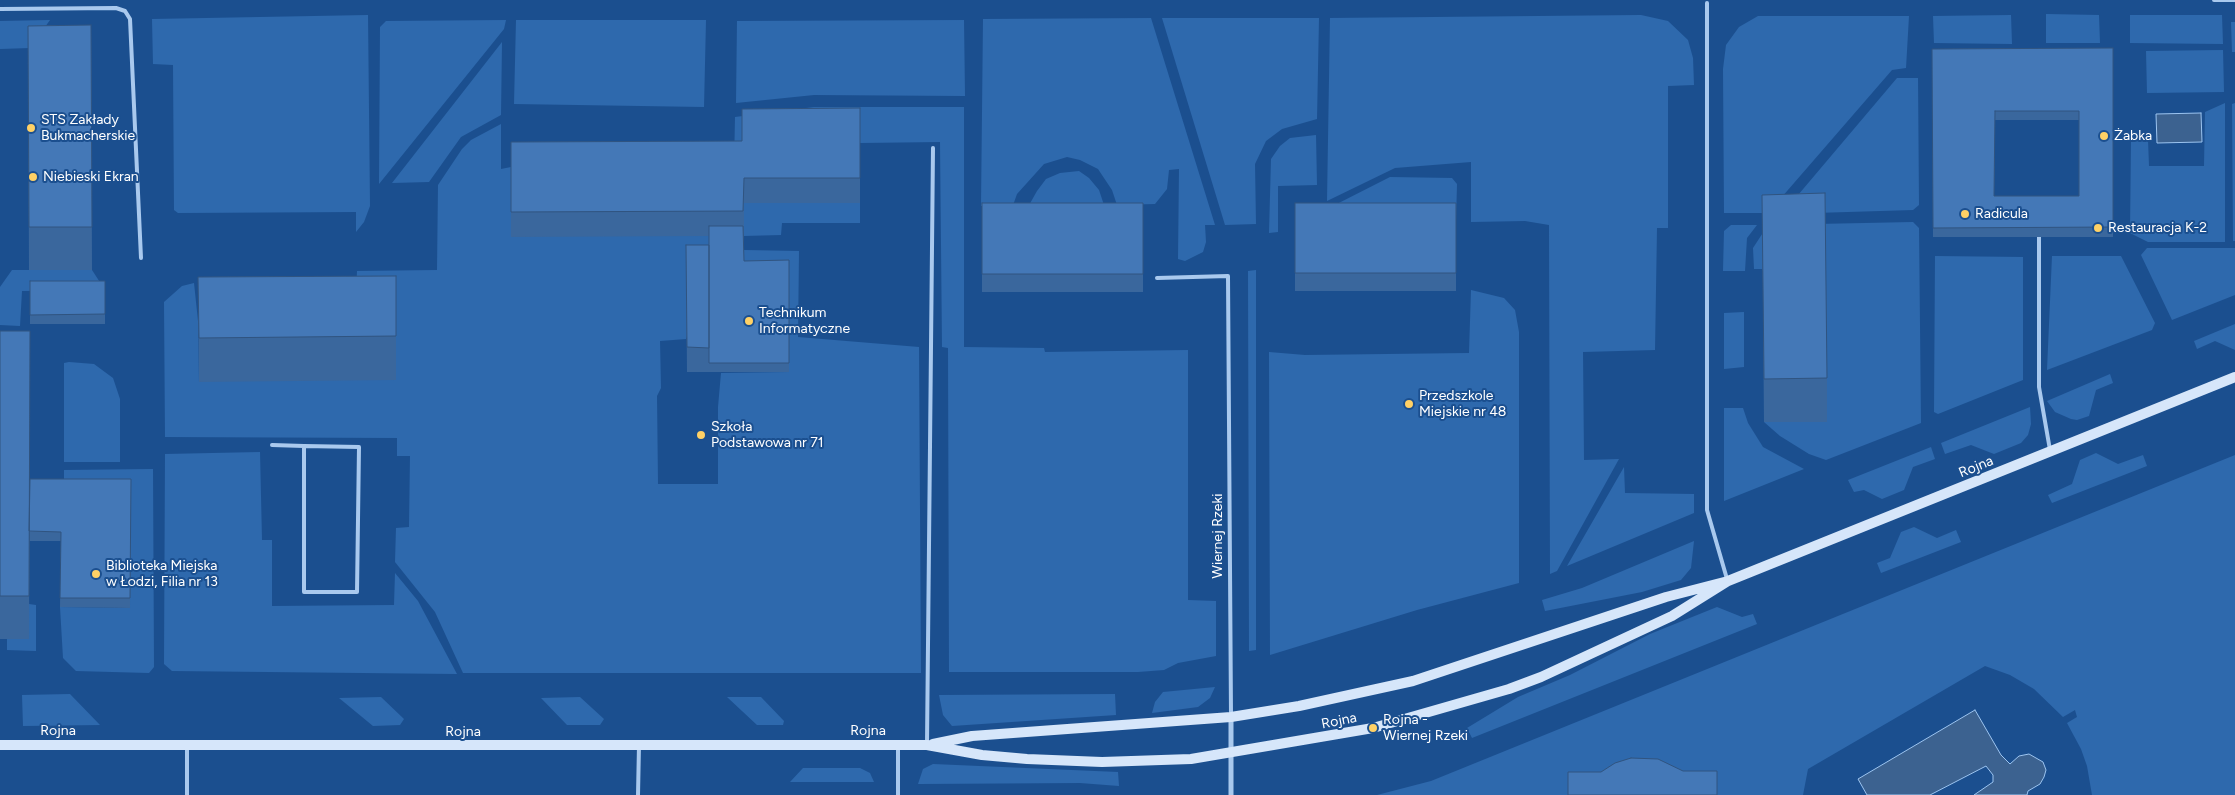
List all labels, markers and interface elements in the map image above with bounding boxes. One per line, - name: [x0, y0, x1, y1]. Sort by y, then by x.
- place label: STS Zakłady Bukmacherskie: [41, 112, 135, 144]
- marker: STS Zakłady Bukmacherskie: [25, 122, 37, 134]
- place label: Żabka: [2114, 128, 2152, 144]
- marker: Żabka: [2098, 130, 2110, 142]
- place label: Niebieski Ekran: [43, 169, 139, 185]
- marker: Niebieski Ekran: [27, 171, 39, 183]
- place label: Radicula: [1975, 206, 2028, 222]
- marker: Radicula: [1959, 208, 1971, 220]
- place label: Restauracja K-2: [2108, 220, 2207, 236]
- marker: Restauracja K-2: [2092, 222, 2104, 234]
- place label: Technikum Informatyczne: [759, 305, 850, 338]
- marker: Technikum Informatyczne: [743, 315, 755, 327]
- place label: Przedszkole Miejskie nr 48: [1419, 388, 1506, 421]
- marker: Przedszkole Miejskie nr 48: [1403, 398, 1415, 410]
- place label: Szkoła Podstawowa nr 71: [711, 419, 824, 452]
- marker: Szkoła Podstawowa nr 71: [695, 429, 707, 441]
- street label: Rojna: [1956, 453, 1996, 481]
- street label: Wiernej Rzeki: [1210, 493, 1226, 579]
- place label: Biblioteka Miejska w Łodzi, Filia nr 13: [106, 558, 218, 590]
- marker: Biblioteka Miejska w Łodzi, Filia nr 13: [90, 568, 102, 580]
- street label: Rojna: [1320, 709, 1358, 733]
- place label: Rojna - Wiernej Rzeki: [1383, 712, 1468, 744]
- marker: Rojna - Wiernej Rzeki: [1367, 722, 1379, 734]
- street label: Rojna: [40, 723, 76, 739]
- street label: Rojna: [850, 723, 886, 739]
- street label: Rojna: [445, 724, 481, 740]

